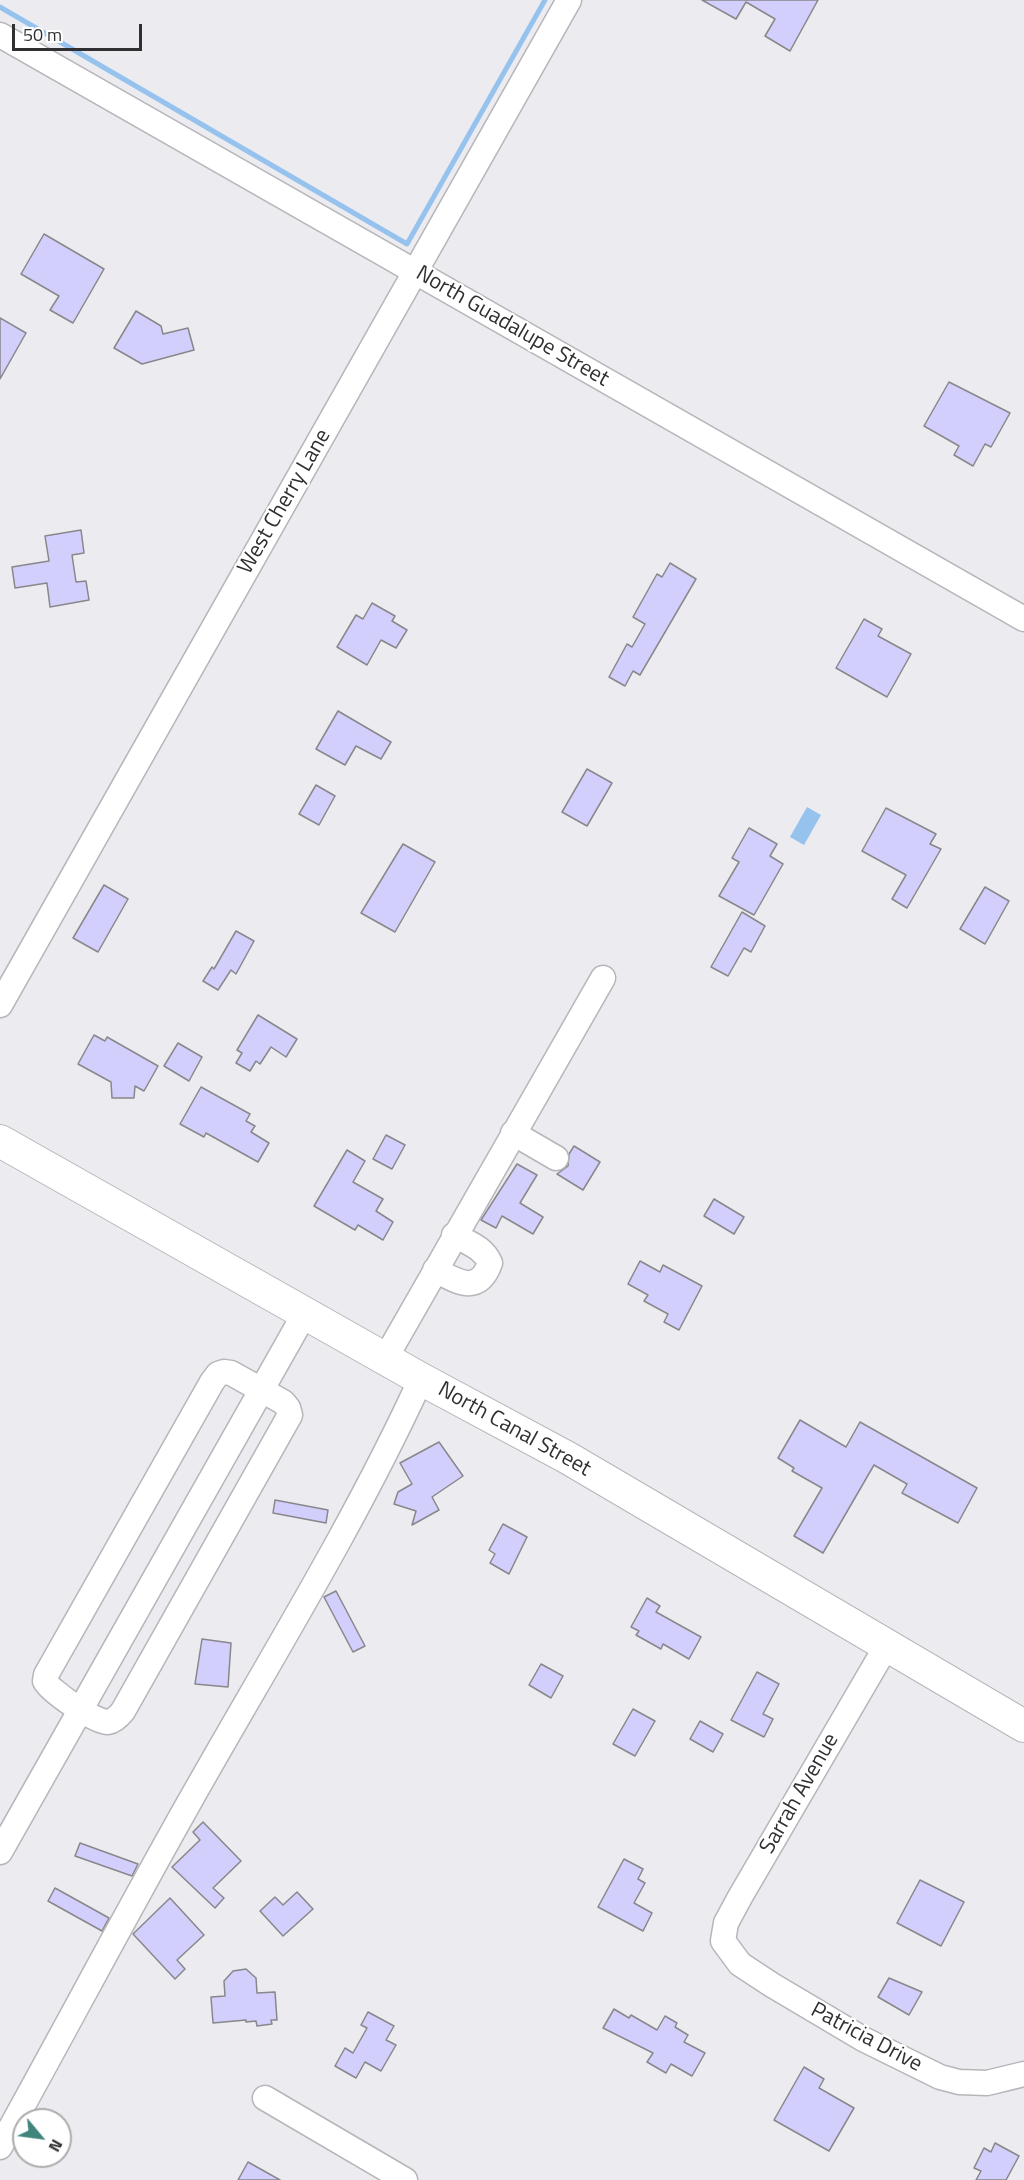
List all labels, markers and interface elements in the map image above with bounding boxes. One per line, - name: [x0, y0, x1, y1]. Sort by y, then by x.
- scale bar: [15, 12, 146, 50]
- text: 50 m: [23, 21, 62, 48]
- street label: North Guadalupe Street: [411, 261, 613, 393]
- street label: West Cherry Lane: [233, 425, 337, 579]
- street label: North Canal Street: [433, 1377, 595, 1483]
- street label: Sarrah Avenue: [755, 1729, 845, 1859]
- street label: Patricia Drive: [806, 1998, 926, 2078]
- north arrow: [12, 2108, 72, 2168]
- text: N: [43, 2135, 69, 2156]

